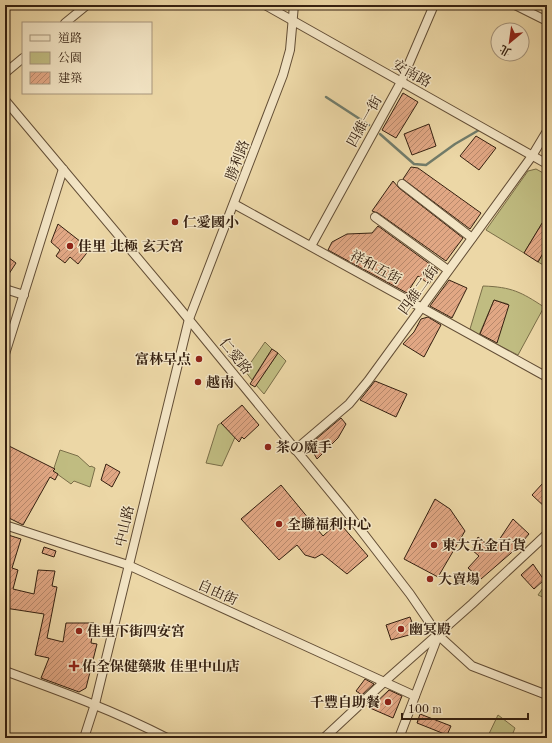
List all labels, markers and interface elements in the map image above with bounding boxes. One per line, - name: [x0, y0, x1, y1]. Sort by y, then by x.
- legend: [22, 22, 152, 94]
- north arrow: [490, 22, 530, 62]
- text: 道路: [58, 31, 82, 45]
- text: 北: [497, 42, 513, 59]
- text: 公園: [58, 51, 82, 65]
- street label: 安南路: [390, 57, 434, 90]
- text: 建築: [58, 71, 82, 85]
- street label: 四維一街: [344, 93, 385, 149]
- street label: 勝利路: [223, 138, 252, 182]
- place label: 仁愛國小: [183, 215, 239, 230]
- marker: 仁愛國小: [170, 217, 180, 227]
- place label: 佳里 北極 玄天宮: [78, 238, 184, 254]
- marker: 佳里 北極 玄天宮: [65, 241, 75, 251]
- street label: 祥和五街: [348, 248, 404, 287]
- street label: 四維二街: [396, 263, 441, 317]
- street label: 仁愛路: [217, 335, 255, 377]
- place label: 富林早点: [135, 351, 191, 367]
- marker: 富林早点: [194, 354, 204, 364]
- place label: 越南: [206, 375, 234, 390]
- marker: 越南: [193, 377, 203, 387]
- place label: 茶の魔手: [276, 439, 332, 455]
- marker: 茶の魔手: [263, 442, 273, 452]
- street label: 中山路: [112, 504, 137, 548]
- place label: 全聯福利中心: [287, 517, 371, 532]
- marker: 全聯福利中心: [274, 519, 284, 529]
- place label: 東大五金百貨: [442, 538, 526, 553]
- marker: 東大五金百貨: [429, 540, 439, 550]
- place label: 大賣場: [438, 572, 480, 587]
- marker: 大賣場: [425, 574, 435, 584]
- street label: 自由街: [196, 577, 240, 608]
- place label: 幽冥殿: [409, 621, 451, 637]
- place label: 佳里下街四安宮: [87, 623, 185, 639]
- marker: 幽冥殿: [396, 624, 406, 634]
- marker: 佳里下街四安宮: [74, 626, 84, 636]
- place label: 佑全保健藥妝 佳里中山店: [82, 658, 240, 674]
- marker: 佑全保健藥妝 佳里中山店: [69, 661, 79, 671]
- place label: 千豐自助餐: [310, 695, 380, 710]
- scale bar: [402, 695, 528, 721]
- marker: 千豐自助餐: [383, 697, 393, 707]
- text: 100 m: [408, 704, 442, 716]

